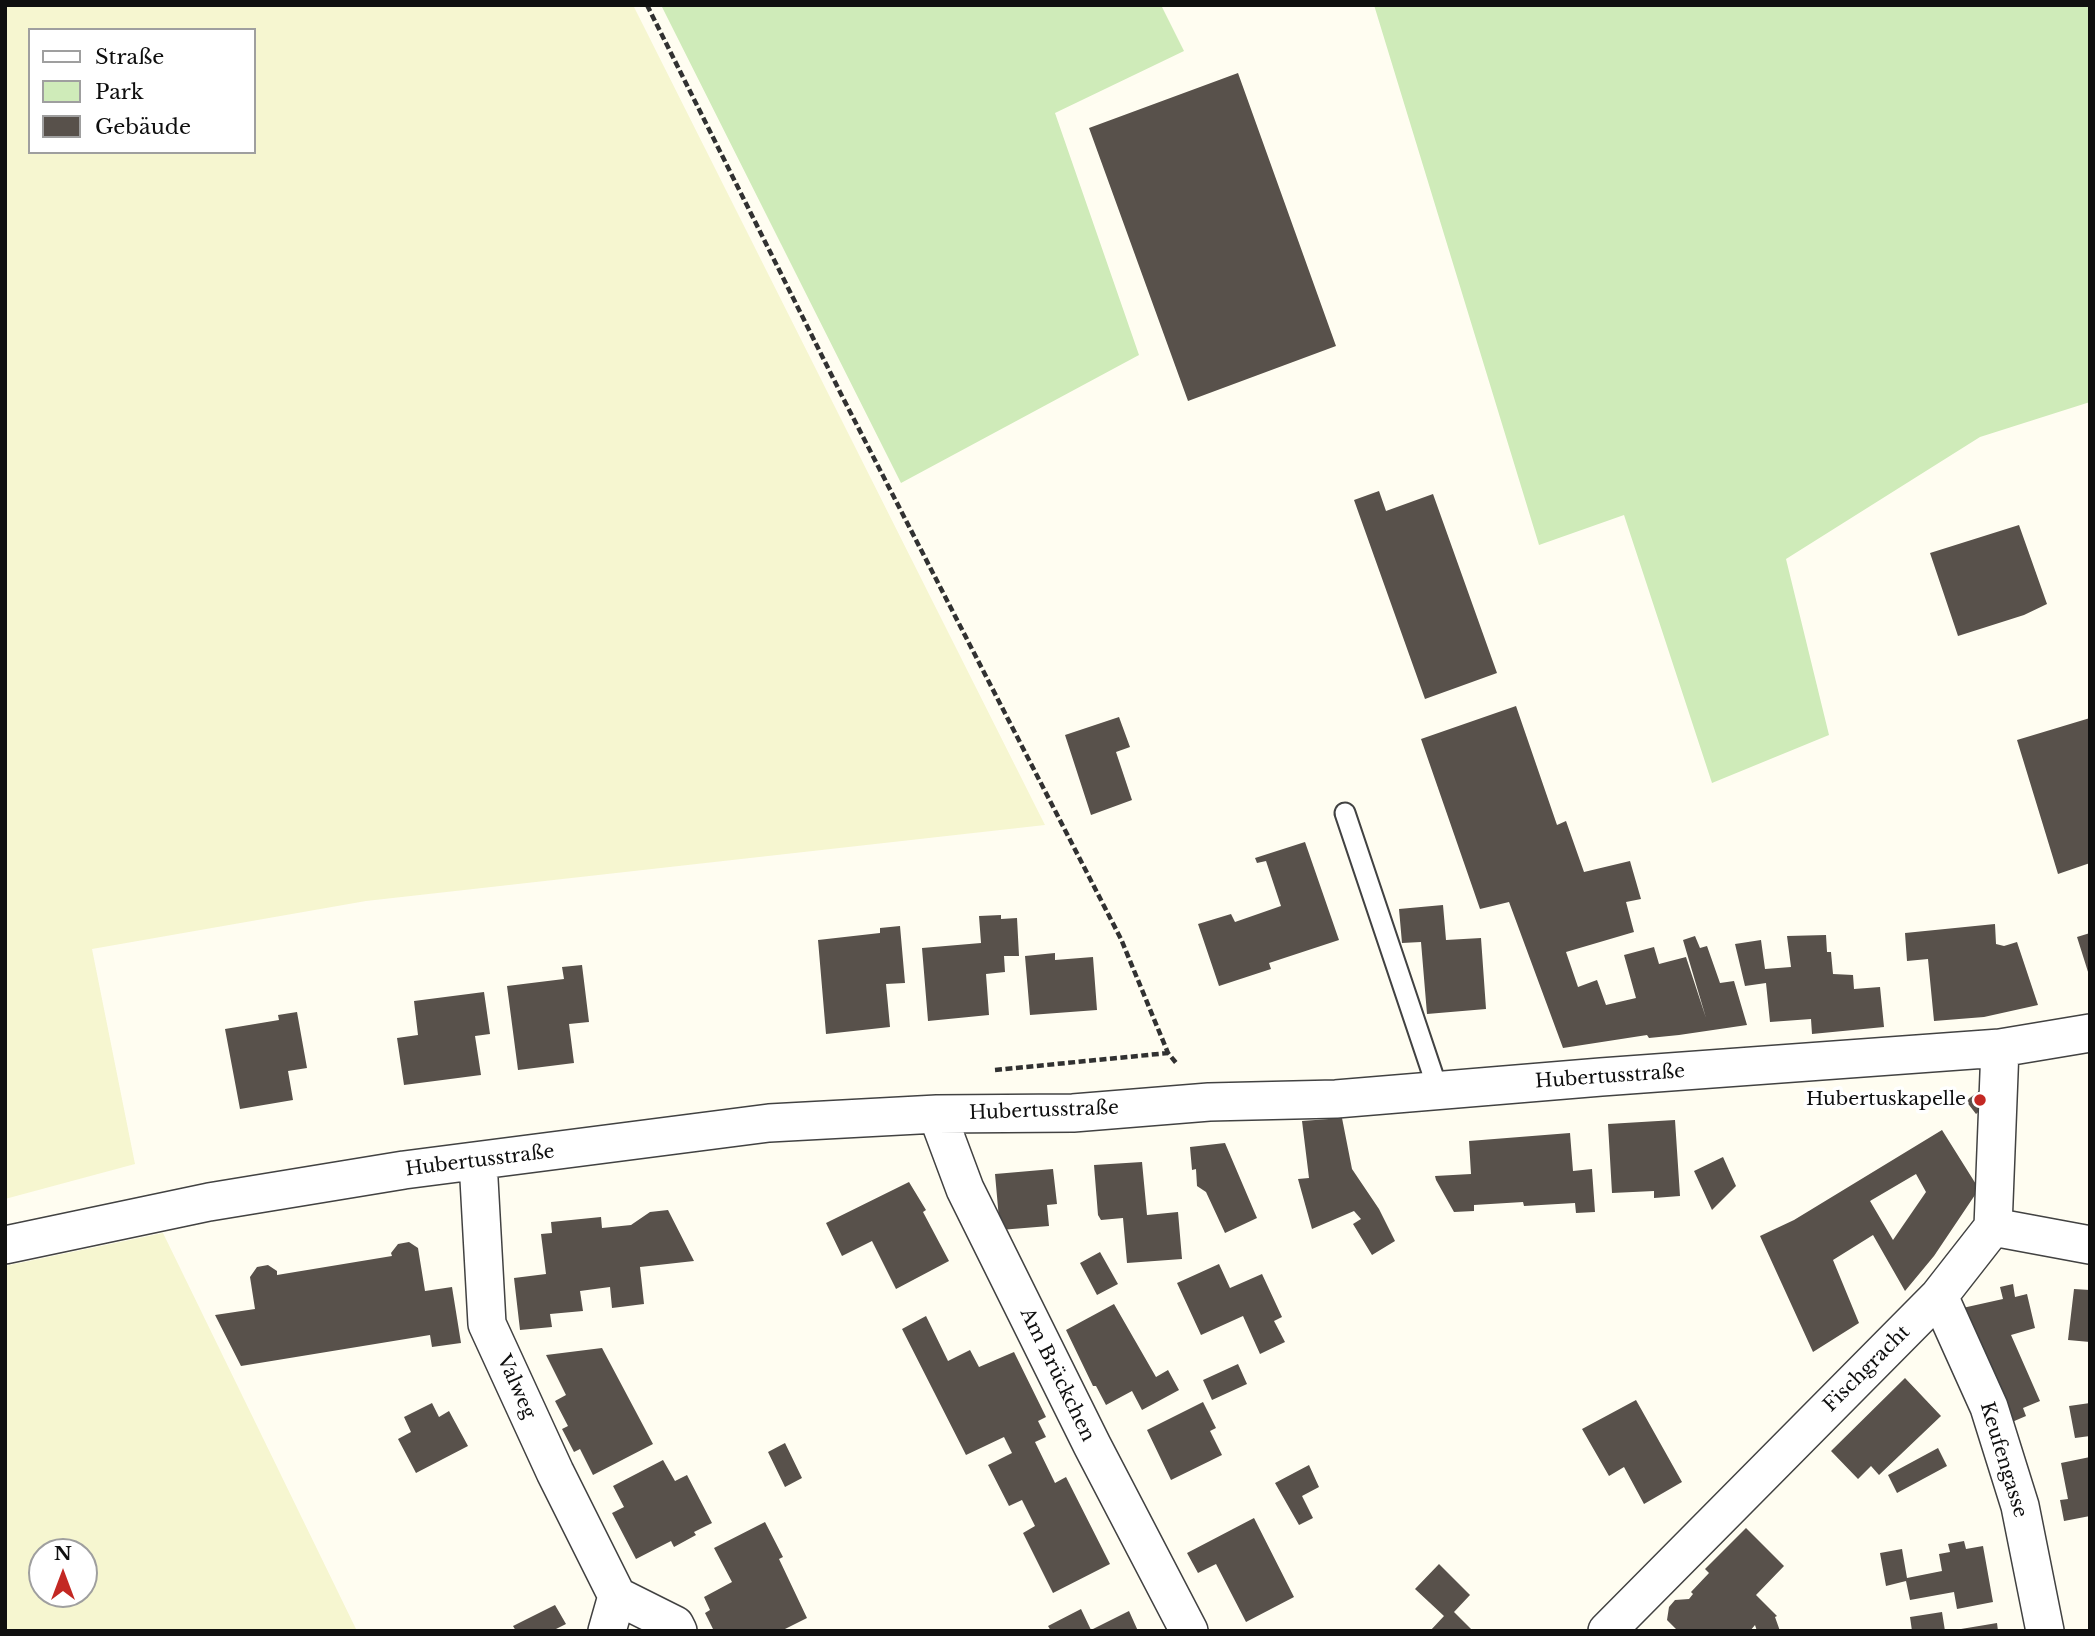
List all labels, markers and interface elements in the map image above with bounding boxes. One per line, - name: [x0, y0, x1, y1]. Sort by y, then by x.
- legend: [28, 28, 256, 154]
- text: Straße: [95, 44, 164, 70]
- text: Park: [95, 79, 144, 105]
- text: Gebäude: [95, 114, 191, 140]
- street label: Hubertusstraße: [1534, 1060, 1686, 1094]
- place label: Hubertuskapelle: [1806, 1089, 1966, 1111]
- marker: Hubertuskapelle: [1972, 1092, 1988, 1108]
- street label: Hubertusstraße: [969, 1097, 1119, 1125]
- street label: Hubertusstraße: [404, 1141, 556, 1181]
- street label: Am Brückchen: [1015, 1305, 1099, 1445]
- street label: Fischgracht: [1819, 1321, 1915, 1417]
- street label: Valweg: [492, 1351, 540, 1423]
- street label: Keufengasse: [1975, 1399, 2031, 1521]
- north arrow: [28, 1538, 98, 1608]
- text: N: [54, 1542, 72, 1565]

